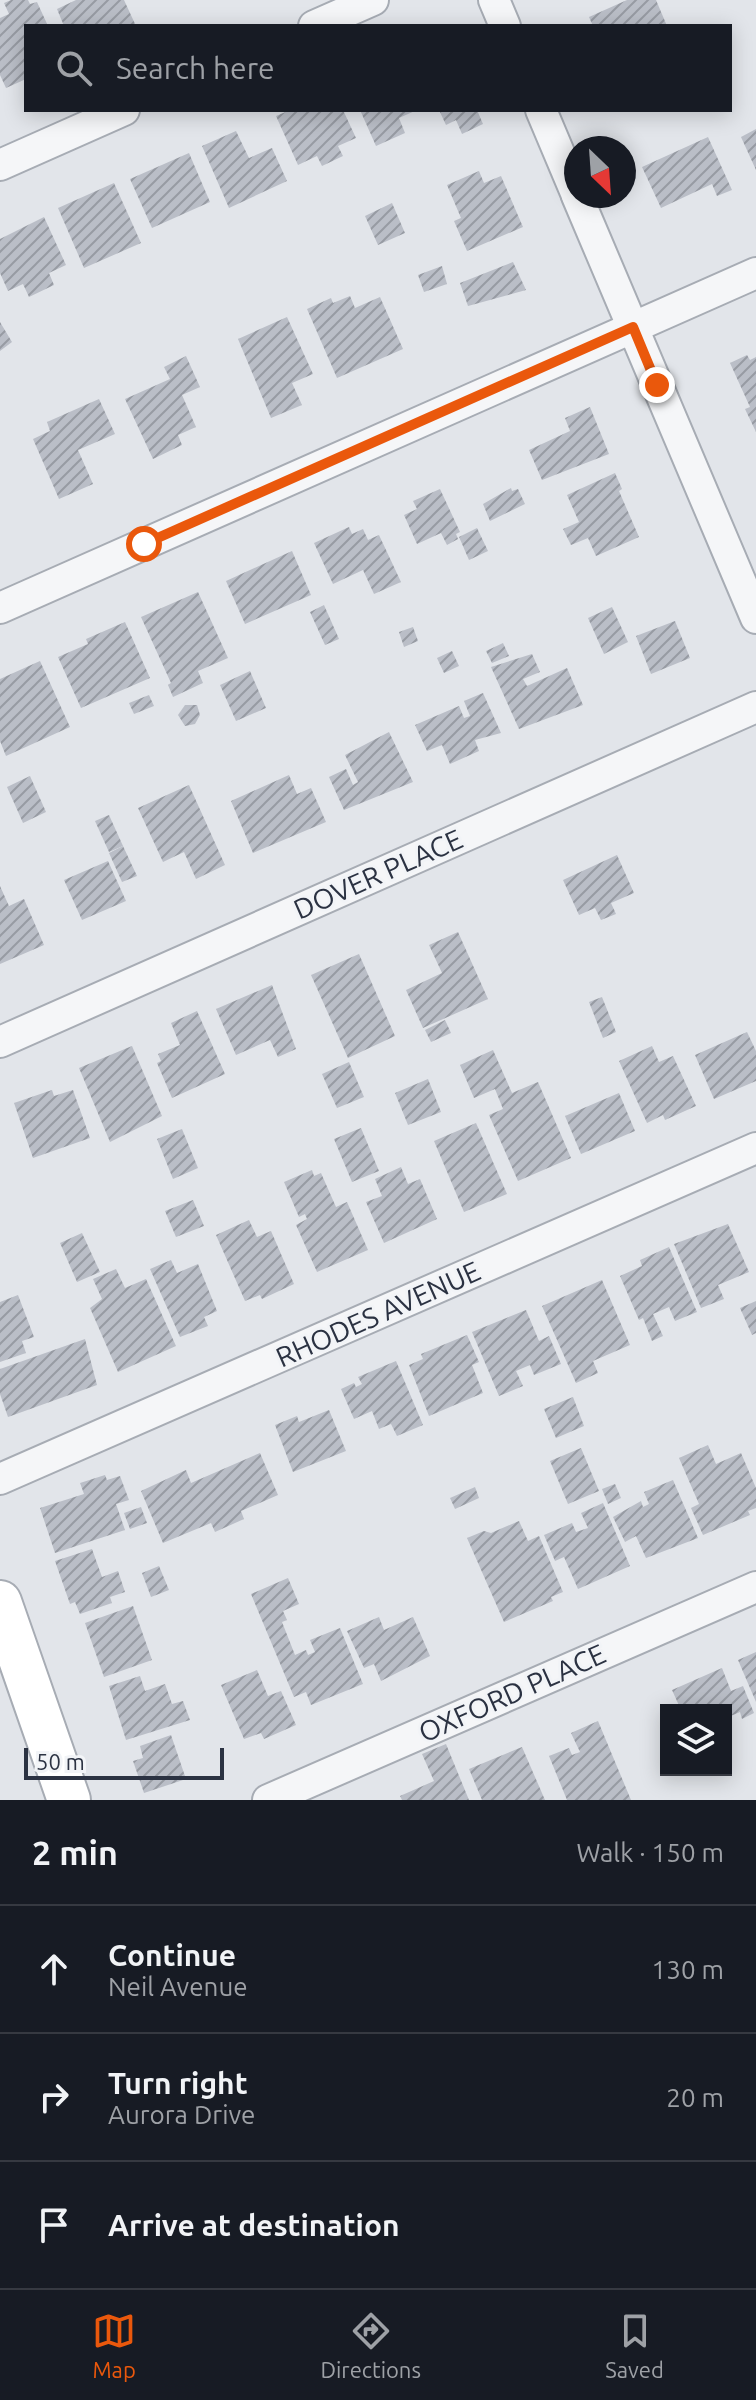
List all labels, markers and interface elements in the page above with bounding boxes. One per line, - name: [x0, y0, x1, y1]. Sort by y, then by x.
- search box: [24, 24, 732, 112]
- icon: search: [52, 46, 96, 90]
- text: Search here: [116, 51, 275, 85]
- north arrow: [564, 136, 636, 208]
- route end: [639, 367, 675, 403]
- route start: [126, 526, 162, 562]
- street label: DOVER PLACE: [289, 823, 467, 925]
- street label: RHODES AVENUE: [271, 1255, 485, 1373]
- street label: OXFORD PLACE: [414, 1637, 610, 1748]
- map controls: [660, 1704, 732, 1776]
- button: layers: [660, 1704, 732, 1776]
- scale bar: [24, 1744, 224, 1780]
- text: 50 m: [36, 1749, 85, 1774]
- text: 2 min: [32, 1833, 118, 1871]
- text: Walk · 150 m: [576, 1838, 724, 1867]
- text: Continue: [108, 1938, 236, 1972]
- icon: ahead: [32, 1947, 76, 1991]
- text: 130 m: [652, 1955, 724, 1984]
- text: Neil Avenue: [108, 1972, 248, 2001]
- text: Turn right: [108, 2066, 248, 2100]
- icon: right: [32, 2075, 76, 2119]
- text: 20 m: [666, 2083, 724, 2112]
- text: Aurora Drive: [108, 2100, 255, 2129]
- icon: arrive: [32, 2203, 76, 2247]
- text: Arrive at destination: [108, 2208, 400, 2242]
- tab: Map: [92, 2309, 136, 2382]
- tab: Directions: [320, 2309, 421, 2382]
- tab: Saved: [605, 2309, 664, 2382]

